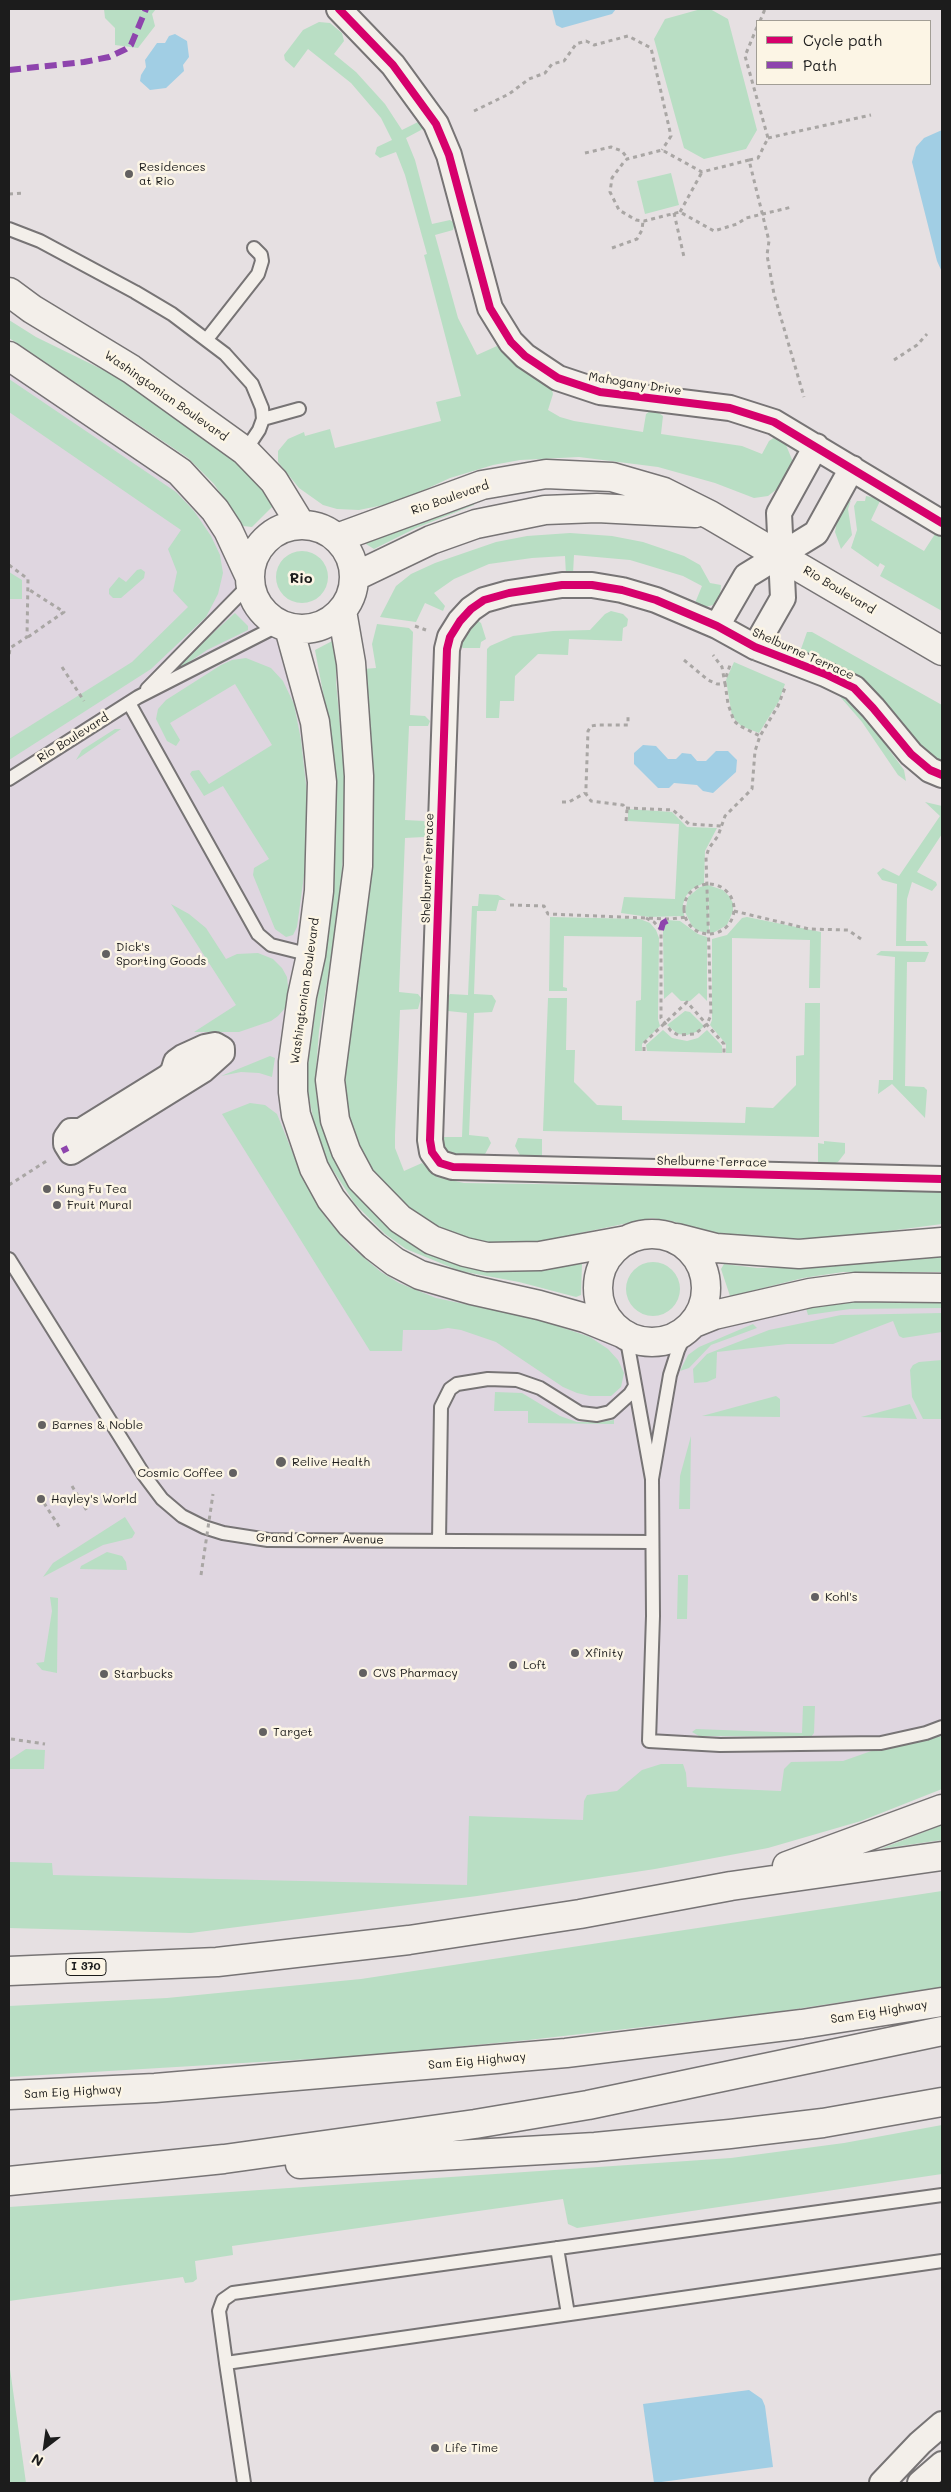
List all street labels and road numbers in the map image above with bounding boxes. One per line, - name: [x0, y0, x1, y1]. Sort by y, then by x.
- street label: Washingtonian Boulevard: [101, 348, 231, 444]
- street label: Mahogany Drive: [588, 370, 682, 398]
- street label: Rio Boulevard: [409, 478, 491, 518]
- street label: Rio Boulevard: [800, 563, 878, 617]
- street label: Shelburne Terrace: [750, 625, 856, 683]
- street label: Rio Boulevard: [35, 710, 111, 766]
- street label: Shelburne Terrace: [419, 813, 437, 923]
- street label: Washingtonian Boulevard: [288, 917, 322, 1065]
- street label: Shelburne Terrace: [657, 1154, 767, 1170]
- street label: Grand Corner Avenue: [256, 1531, 384, 1547]
- road number: I 370: [66, 1958, 106, 1975]
- street label: Sam Eig Highway: [829, 1997, 929, 2027]
- street label: Sam Eig Highway: [428, 2050, 526, 2072]
- street label: Sam Eig Highway: [24, 2082, 122, 2102]

